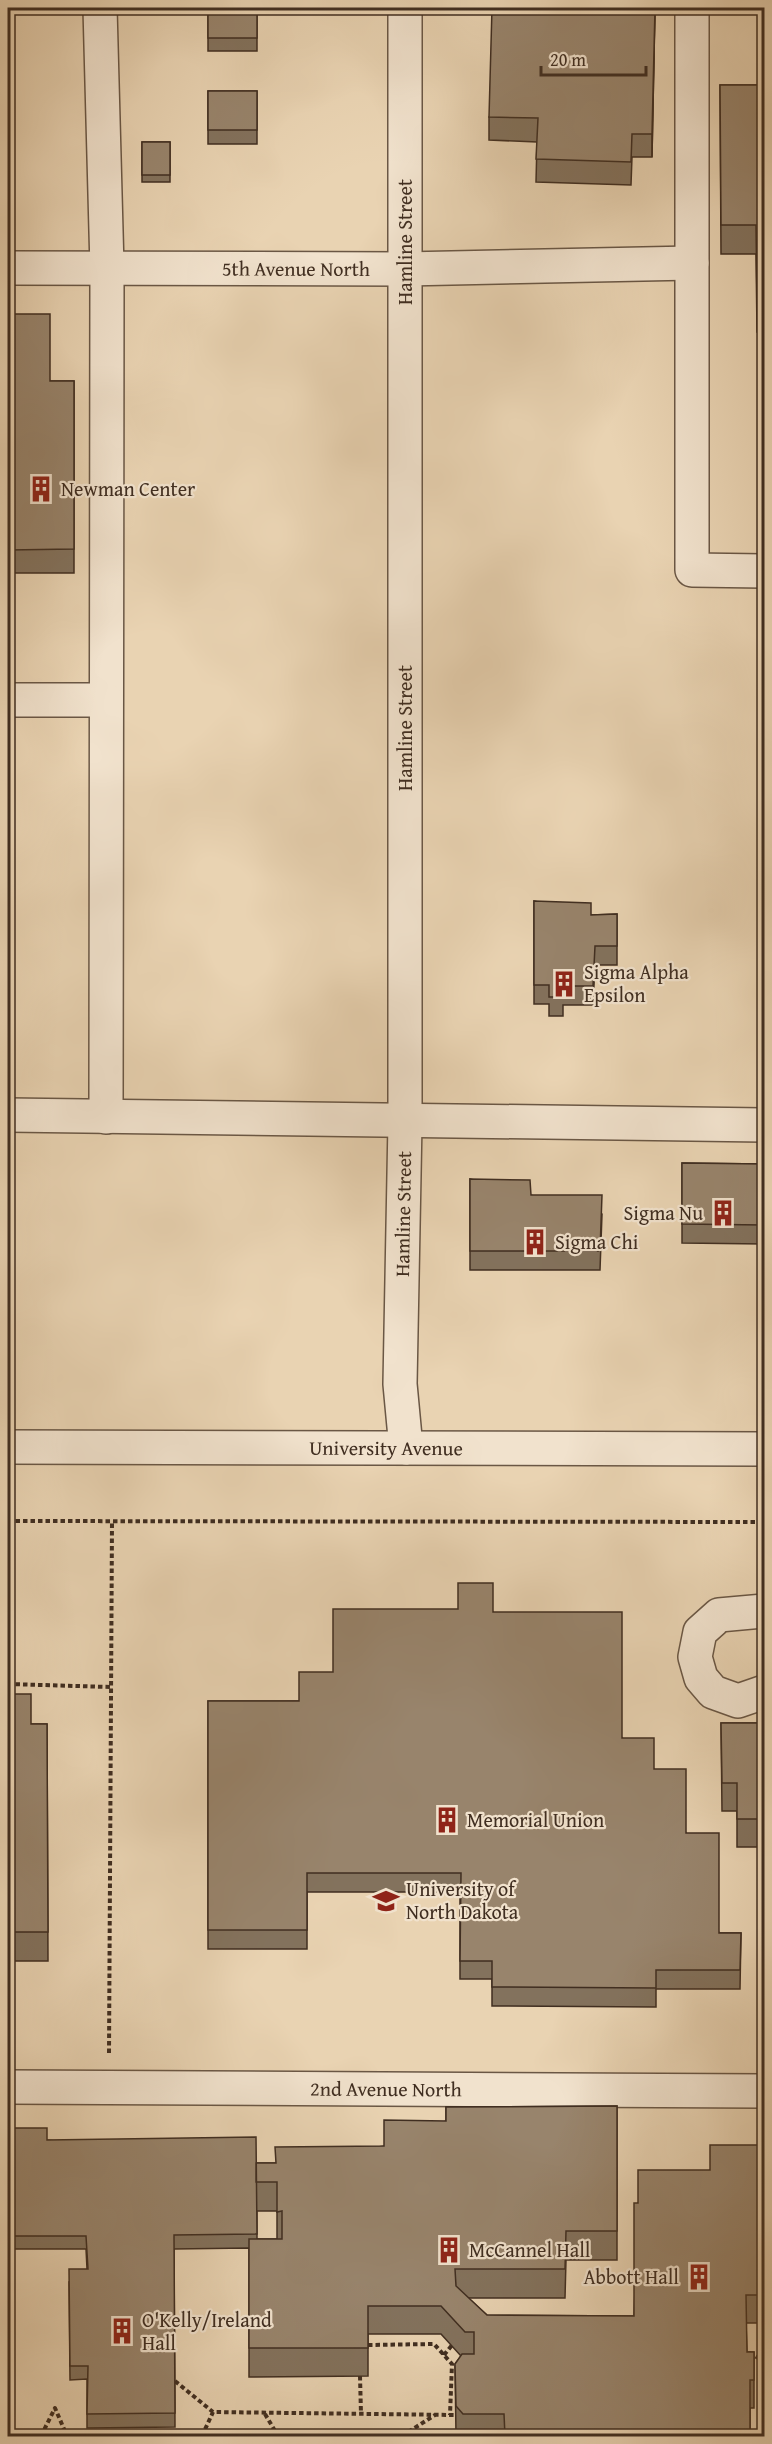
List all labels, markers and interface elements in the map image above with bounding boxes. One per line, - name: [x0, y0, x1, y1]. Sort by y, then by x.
- scale bar: [541, 39, 646, 77]
- text: 20 m: [550, 46, 586, 73]
- street label: Hamline Street: [390, 179, 419, 305]
- street label: 5th Avenue North: [222, 254, 370, 283]
- building icon: Newman Center: [26, 474, 56, 504]
- place label: Newman Center: [61, 474, 195, 503]
- street label: Hamline Street: [390, 665, 419, 791]
- place label: Sigma Alpha Epsilon: [584, 957, 689, 1009]
- building icon: Sigma Alpha Epsilon: [549, 969, 579, 999]
- street label: Hamline Street: [387, 1151, 418, 1277]
- place label: Sigma Nu: [624, 1198, 703, 1227]
- building icon: Sigma Nu: [708, 1198, 738, 1228]
- building icon: Sigma Chi: [520, 1227, 550, 1257]
- place label: Sigma Chi: [555, 1227, 639, 1256]
- street label: University Avenue: [309, 1433, 463, 1462]
- building icon: Memorial Union: [432, 1805, 462, 1835]
- place label: Memorial Union: [467, 1805, 604, 1834]
- place label: University of North Dakota: [406, 1874, 519, 1926]
- school or university icon: University of North Dakota: [371, 1886, 401, 1916]
- street label: 2nd Avenue North: [310, 2074, 462, 2103]
- building icon: McCannel Hall: [434, 2235, 464, 2265]
- place label: McCannel Hall: [469, 2235, 591, 2264]
- place label: Abbott Hall: [583, 2262, 679, 2291]
- building icon: Abbott Hall: [684, 2262, 714, 2292]
- place label: O'Kelly/Ireland Hall: [142, 2305, 272, 2357]
- building icon: O'Kelly/Ireland Hall: [107, 2316, 137, 2346]

